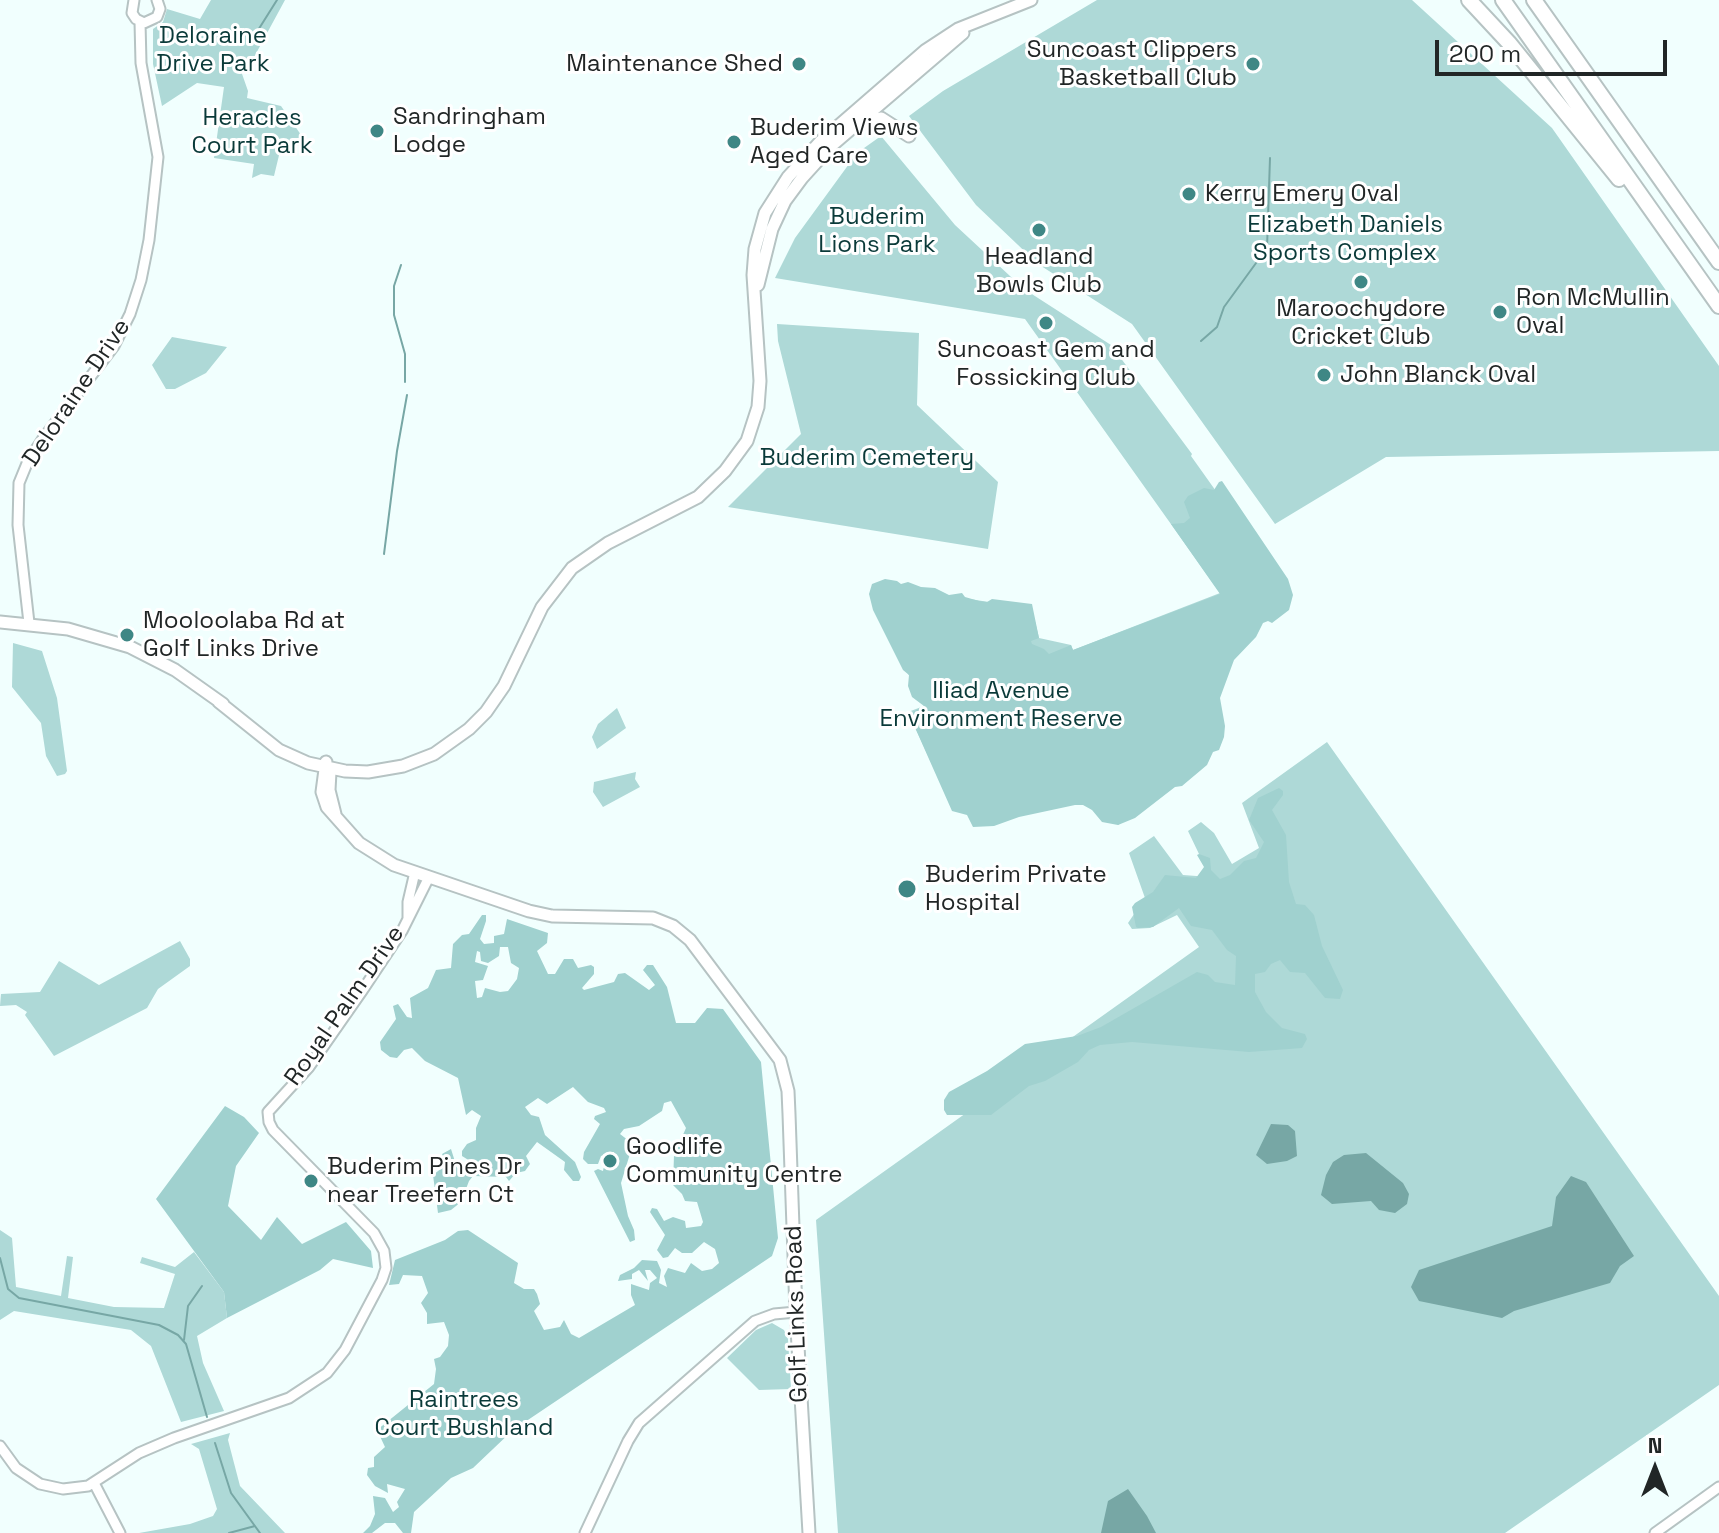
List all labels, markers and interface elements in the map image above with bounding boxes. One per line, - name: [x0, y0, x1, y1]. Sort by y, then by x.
- park label: Deloraine Drive Park: [156, 22, 270, 78]
- scale bar: [1439, 24, 1671, 74]
- place label: Suncoast Clippers Basketball Club: [1027, 36, 1237, 92]
- text: 200 m: [1449, 38, 1521, 69]
- place label: Maintenance Shed: [566, 50, 783, 78]
- marker: Maintenance Shed: [790, 55, 808, 73]
- marker: Suncoast Clippers Basketball Club: [1244, 55, 1262, 73]
- place label: Sandringham Lodge: [393, 103, 546, 159]
- park label: Heracles Court Park: [191, 104, 313, 160]
- place label: Buderim Views Aged Care: [750, 114, 918, 170]
- marker: Sandringham Lodge: [368, 122, 386, 140]
- marker: Buderim Views Aged Care: [725, 133, 743, 151]
- place label: Kerry Emery Oval: [1205, 180, 1399, 208]
- marker: Kerry Emery Oval: [1180, 185, 1198, 203]
- park label: Buderim Lions Park: [818, 203, 936, 259]
- park label: Elizabeth Daniels Sports Complex: [1247, 211, 1443, 267]
- marker: Headland Bowls Club: [1030, 221, 1048, 239]
- place label: Headland Bowls Club: [976, 243, 1102, 299]
- marker: Maroochydore Cricket Club: [1352, 273, 1370, 291]
- place label: Ron McMullin Oval: [1516, 284, 1670, 340]
- place label: Maroochydore Cricket Club: [1276, 295, 1446, 351]
- marker: Ron McMullin Oval: [1491, 303, 1509, 321]
- street label: Deloraine Drive: [17, 314, 137, 472]
- marker: Suncoast Gem and Fossicking Club: [1037, 314, 1055, 332]
- place label: Suncoast Gem and Fossicking Club: [937, 336, 1155, 392]
- place label: John Blanck Oval: [1340, 361, 1536, 389]
- marker: John Blanck Oval: [1315, 366, 1333, 384]
- park label: Buderim Cemetery: [760, 444, 974, 472]
- place label: Mooloolaba Rd at Golf Links Drive: [143, 607, 345, 663]
- marker: Mooloolaba Rd at Golf Links Drive: [118, 626, 136, 644]
- park label: Iliad Avenue Environment Reserve: [879, 677, 1123, 733]
- place label: Buderim Private Hospital: [925, 861, 1107, 917]
- marker: Buderim Private Hospital: [896, 878, 918, 900]
- street label: Royal Palm Drive: [279, 920, 411, 1092]
- place label: Goodlife Community Centre: [626, 1133, 842, 1189]
- marker: Goodlife Community Centre: [601, 1152, 619, 1170]
- place label: Buderim Pines Dr near Treefern Ct: [327, 1153, 522, 1209]
- marker: Buderim Pines Dr near Treefern Ct: [302, 1172, 320, 1190]
- street label: Golf Links Road: [780, 1225, 814, 1403]
- park label: Raintrees Court Bushland: [375, 1386, 553, 1442]
- north arrow: [1615, 1429, 1695, 1509]
- text: N: [1648, 1431, 1662, 1459]

